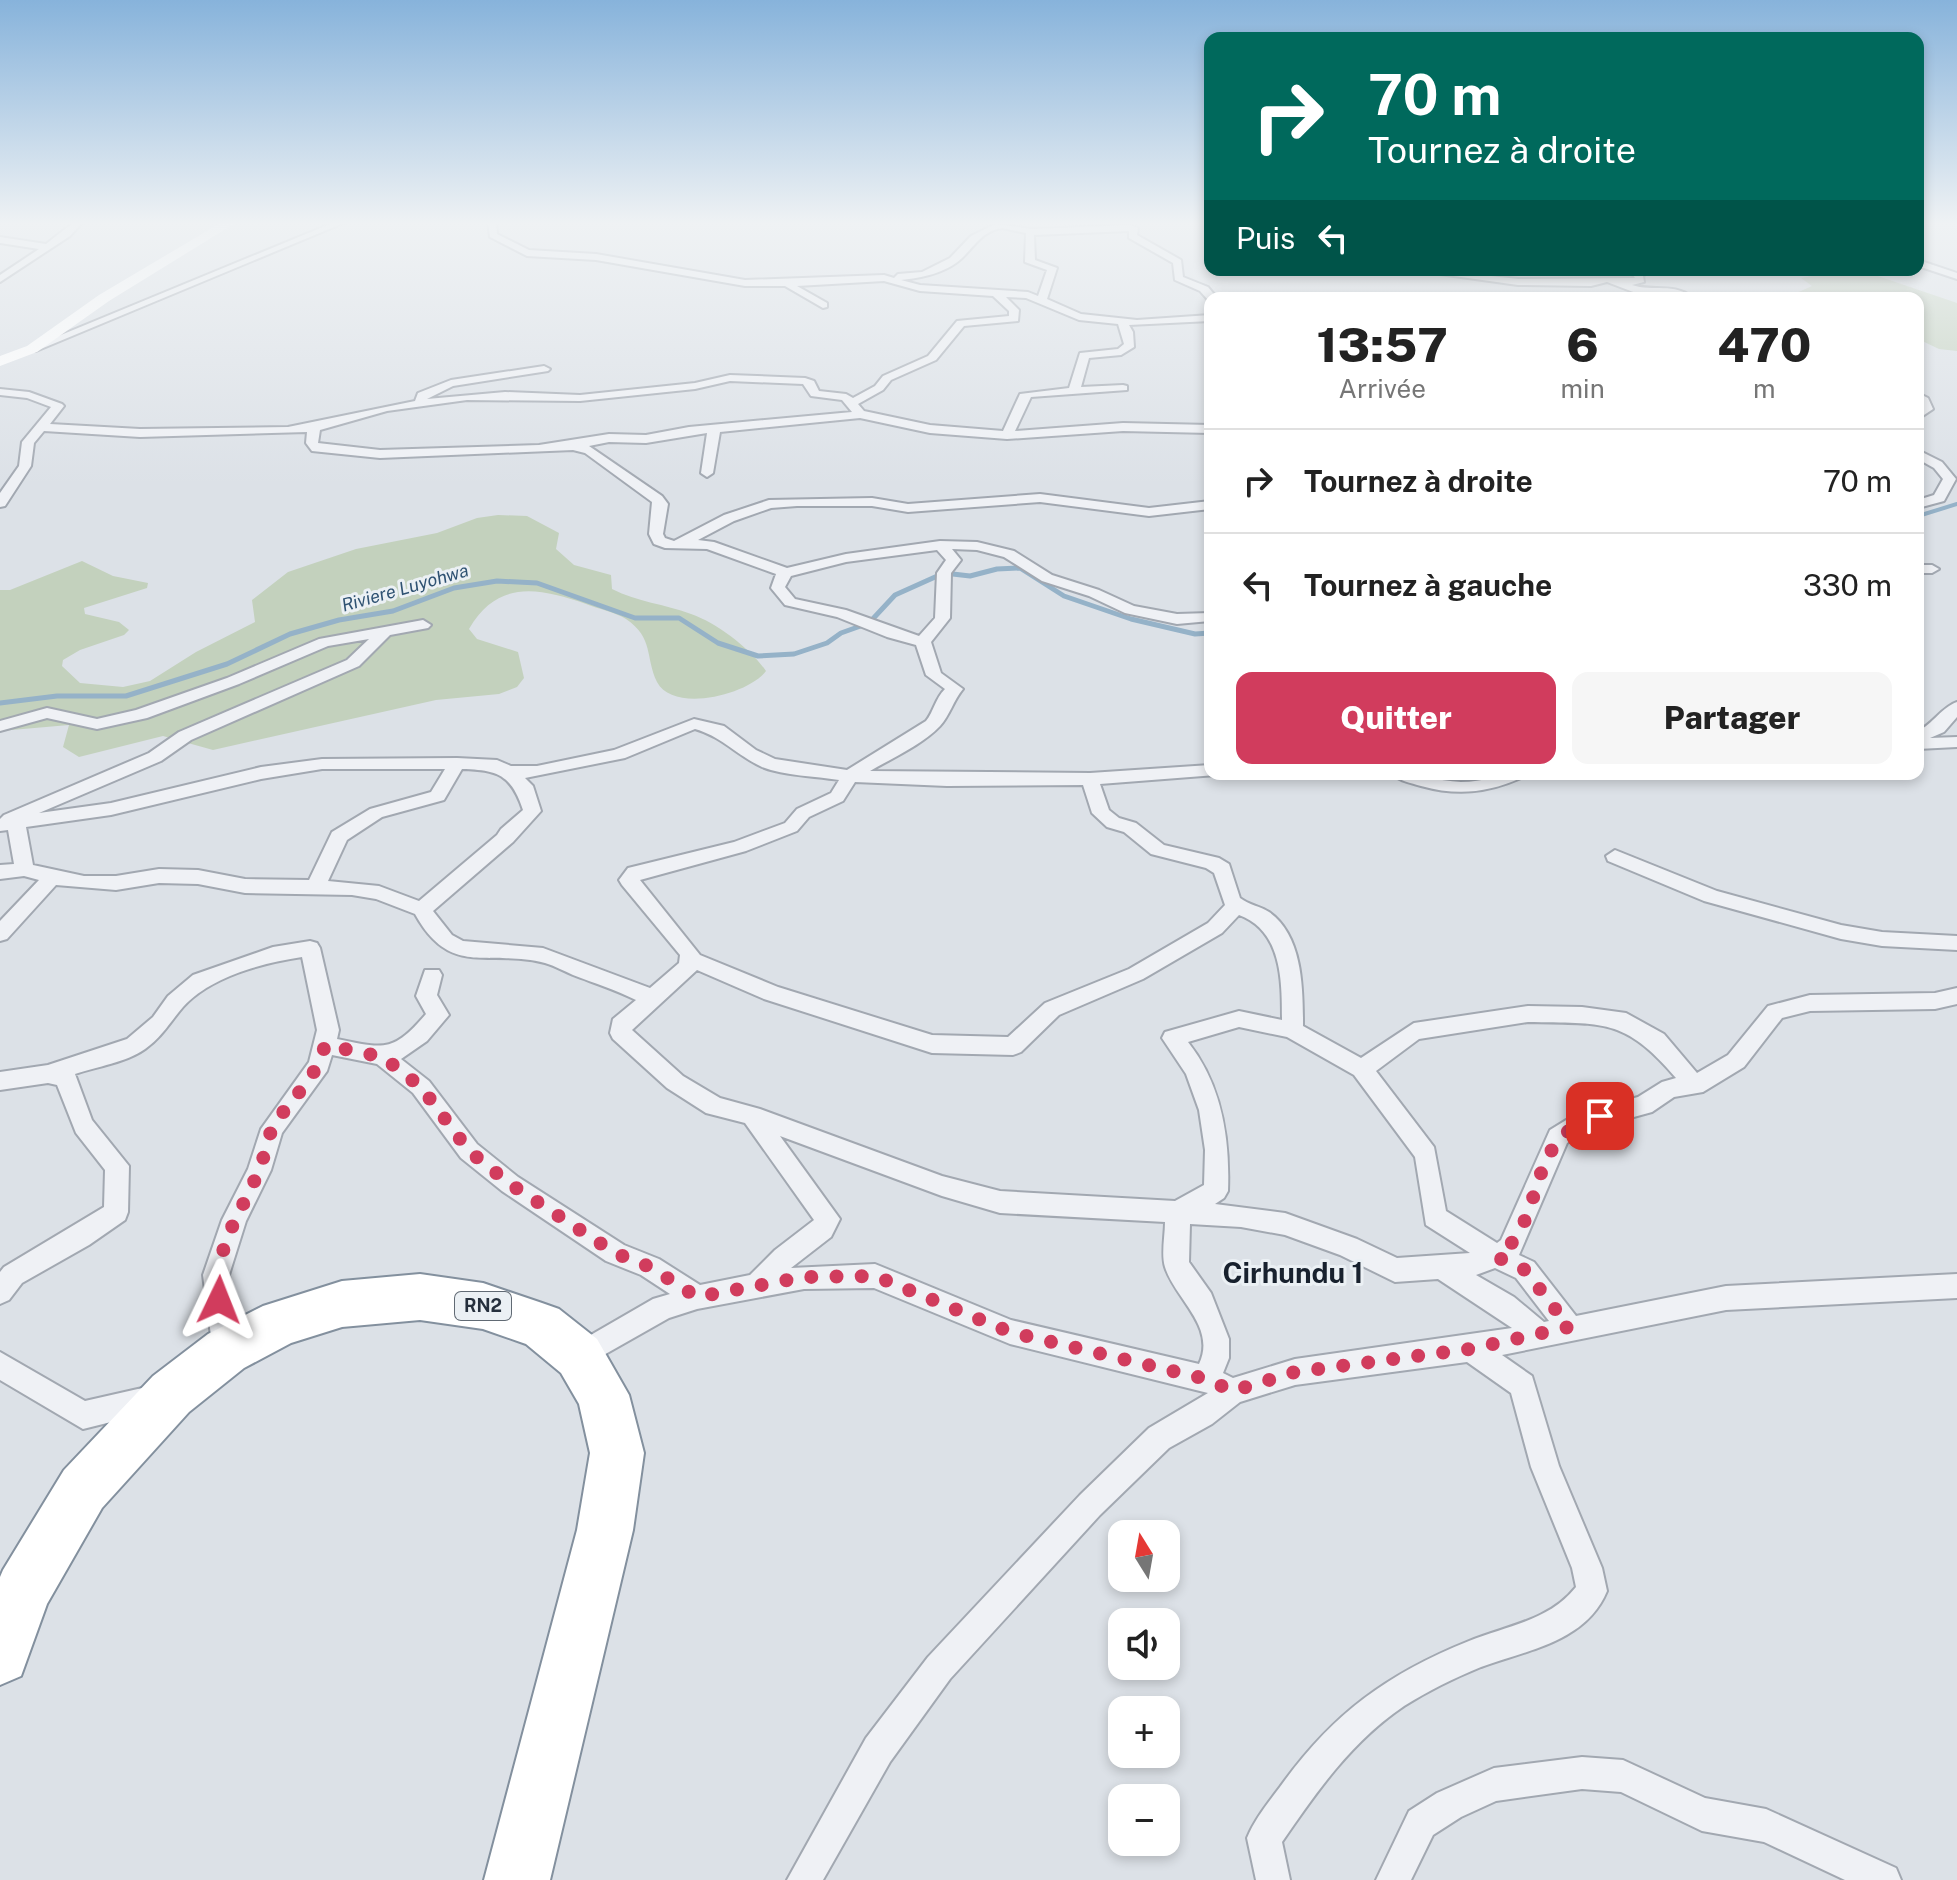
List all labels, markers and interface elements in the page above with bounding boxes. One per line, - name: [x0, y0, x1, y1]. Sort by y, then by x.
- text: 70 m: [1368, 62, 1501, 128]
- icon: right: [1236, 64, 1340, 168]
- text: Tournez à droite: [1368, 129, 1636, 171]
- icon: left: [1311, 216, 1355, 260]
- text: Puis: [1236, 220, 1295, 256]
- text: 13:57: [1317, 316, 1448, 373]
- text: 6: [1566, 316, 1599, 373]
- text: 470: [1717, 316, 1811, 373]
- text: Arrivée: [1339, 373, 1426, 404]
- text: min: [1561, 373, 1605, 404]
- text: m: [1753, 373, 1776, 404]
- icon: right: [1236, 459, 1280, 503]
- text: Tournez à droite: [1304, 463, 1533, 499]
- text: 70 m: [1823, 463, 1892, 499]
- water label: Riviere Luyohwa: [339, 559, 471, 616]
- icon: left: [1236, 563, 1280, 607]
- text: Tournez à gauche: [1304, 567, 1552, 603]
- text: 330 m: [1803, 567, 1892, 603]
- button: Quitter: [1236, 672, 1556, 764]
- button: Partager: [1572, 672, 1892, 764]
- pin: [1566, 1082, 1634, 1150]
- icon: arrive: [1578, 1094, 1622, 1138]
- district label: Cirhundu 1: [1222, 1256, 1364, 1289]
- position arrow: [177, 1258, 261, 1342]
- road number: RN2: [455, 1292, 511, 1320]
- north arrow: [1108, 1520, 1180, 1592]
- map controls: [1108, 1520, 1180, 1856]
- button: sound: [1108, 1608, 1180, 1680]
- button: +: [1108, 1696, 1180, 1768]
- button: −: [1108, 1784, 1180, 1856]

